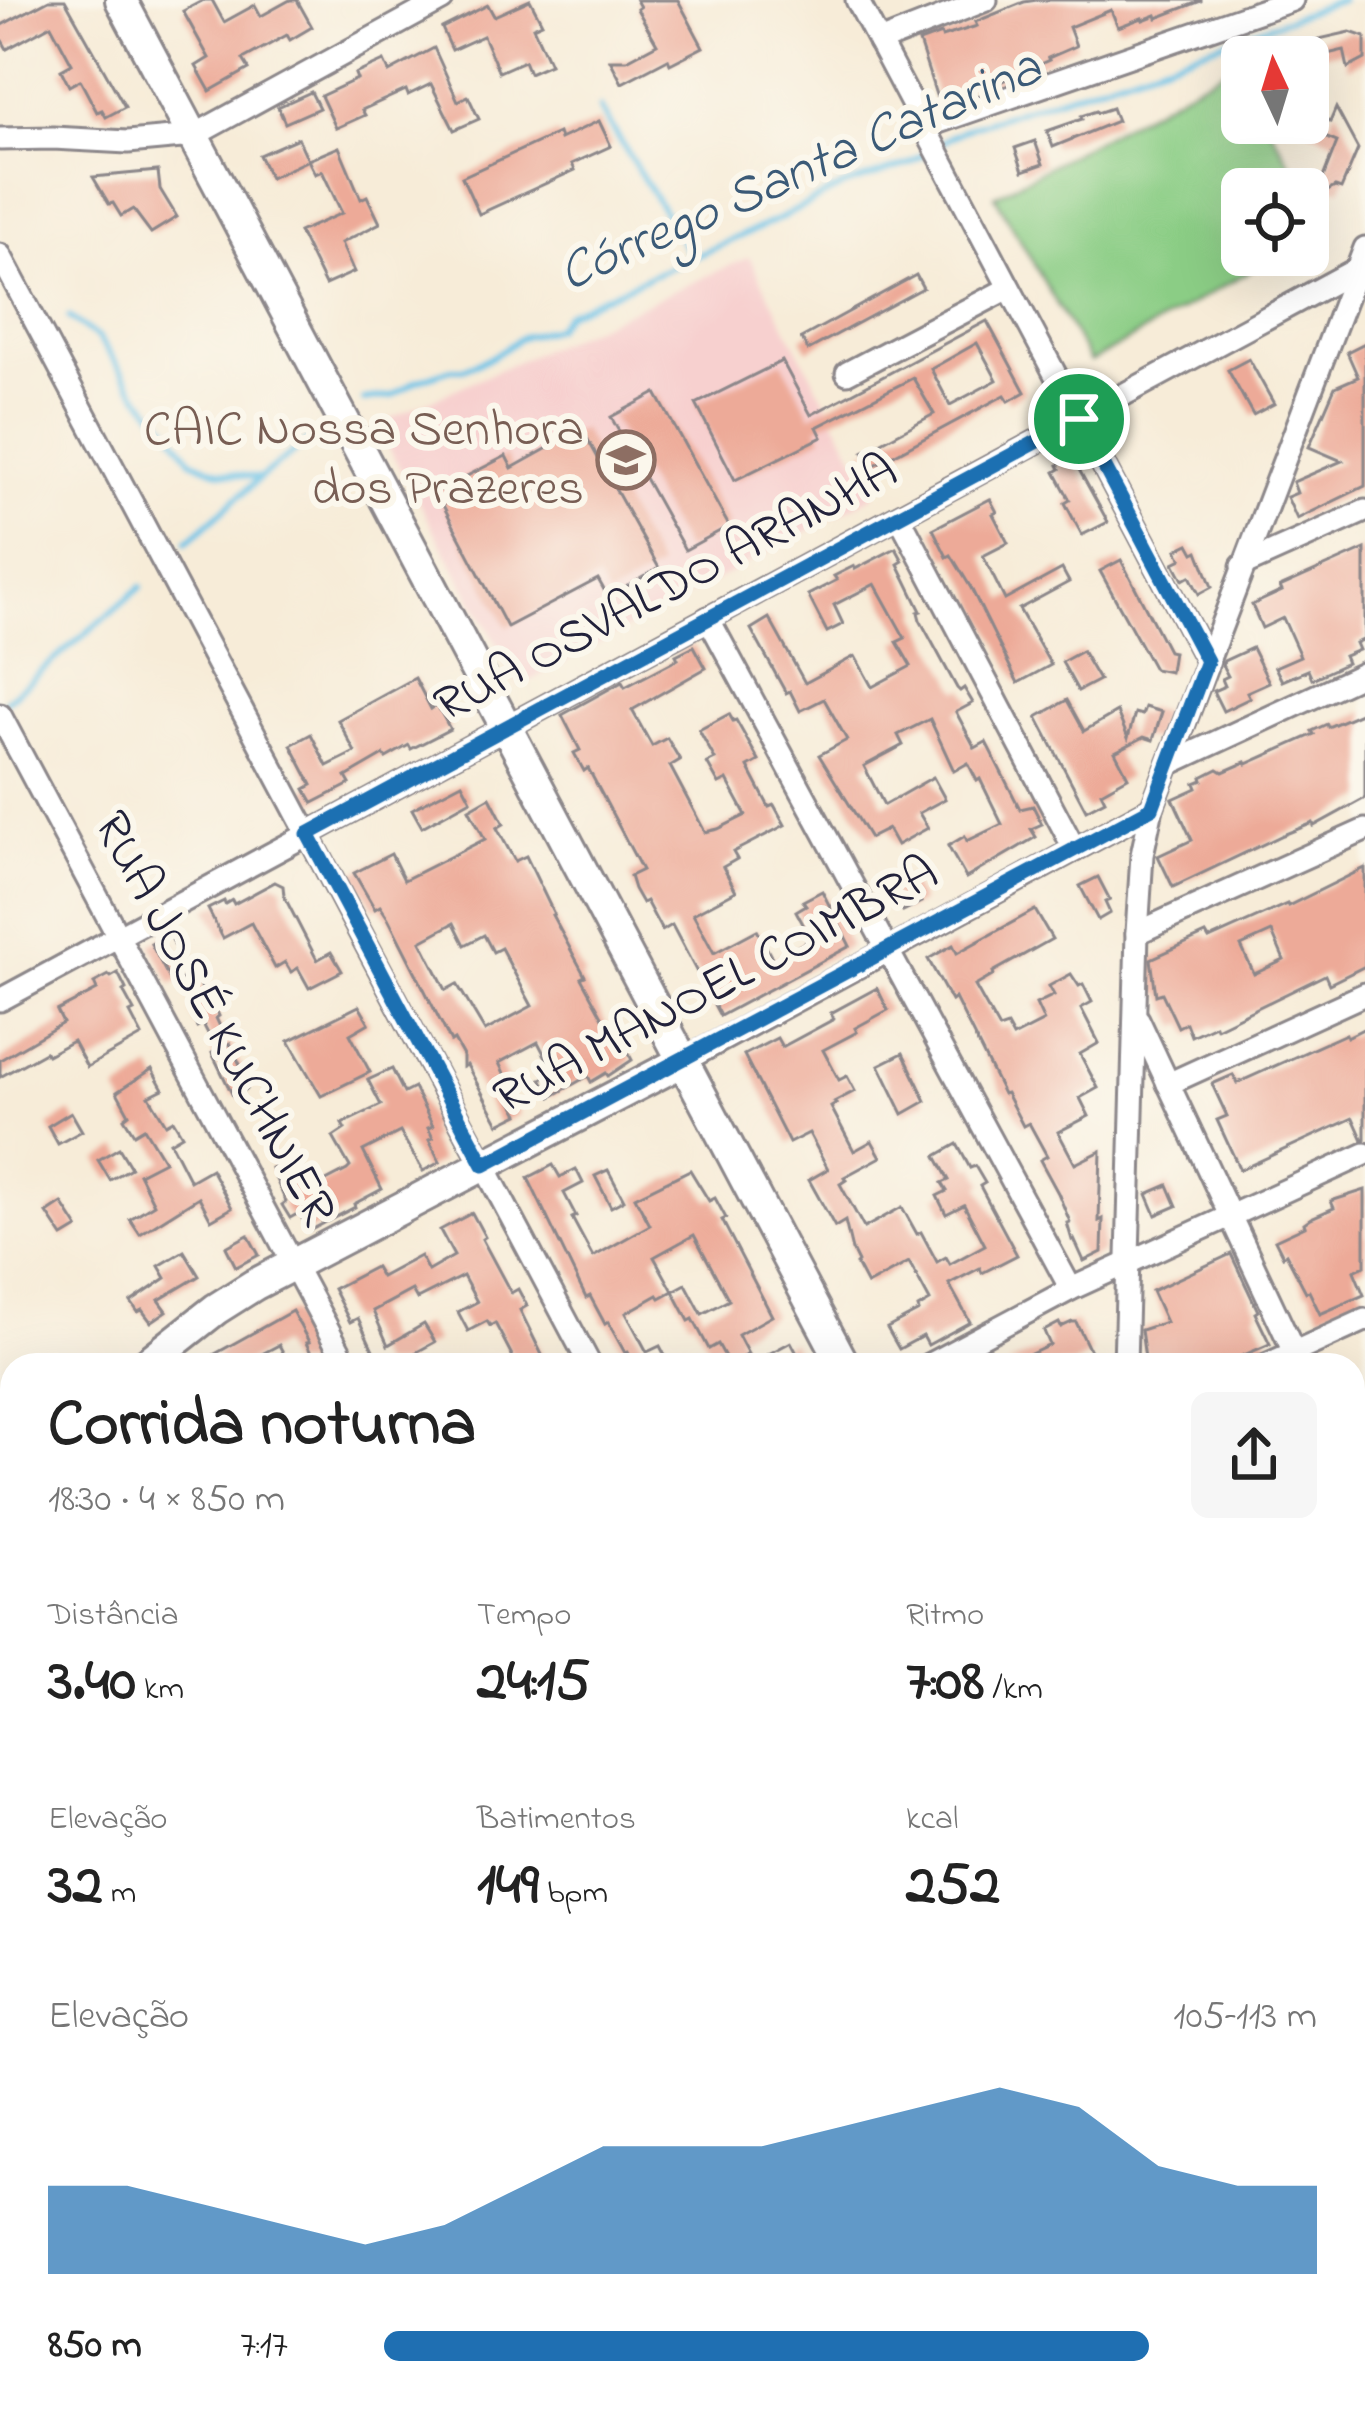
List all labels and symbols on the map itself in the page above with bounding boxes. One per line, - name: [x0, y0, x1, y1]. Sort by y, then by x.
- water label: Córrego Santa Catarina: [547, 31, 1056, 315]
- north arrow: [1221, 36, 1329, 144]
- pin: [1028, 368, 1130, 470]
- place label: CAIC Nossa Senhora dos Prazeres: [144, 394, 584, 528]
- school or university icon: CAIC Nossa Senhora dos Prazeres: [595, 429, 657, 491]
- street label: RUA OSVALDO ARANHA: [422, 436, 912, 744]
- street label: RUA JOSÉ KUCHNIER: [72, 799, 354, 1240]
- street label: RUA MANOEL COIMBRA: [481, 838, 953, 1136]

